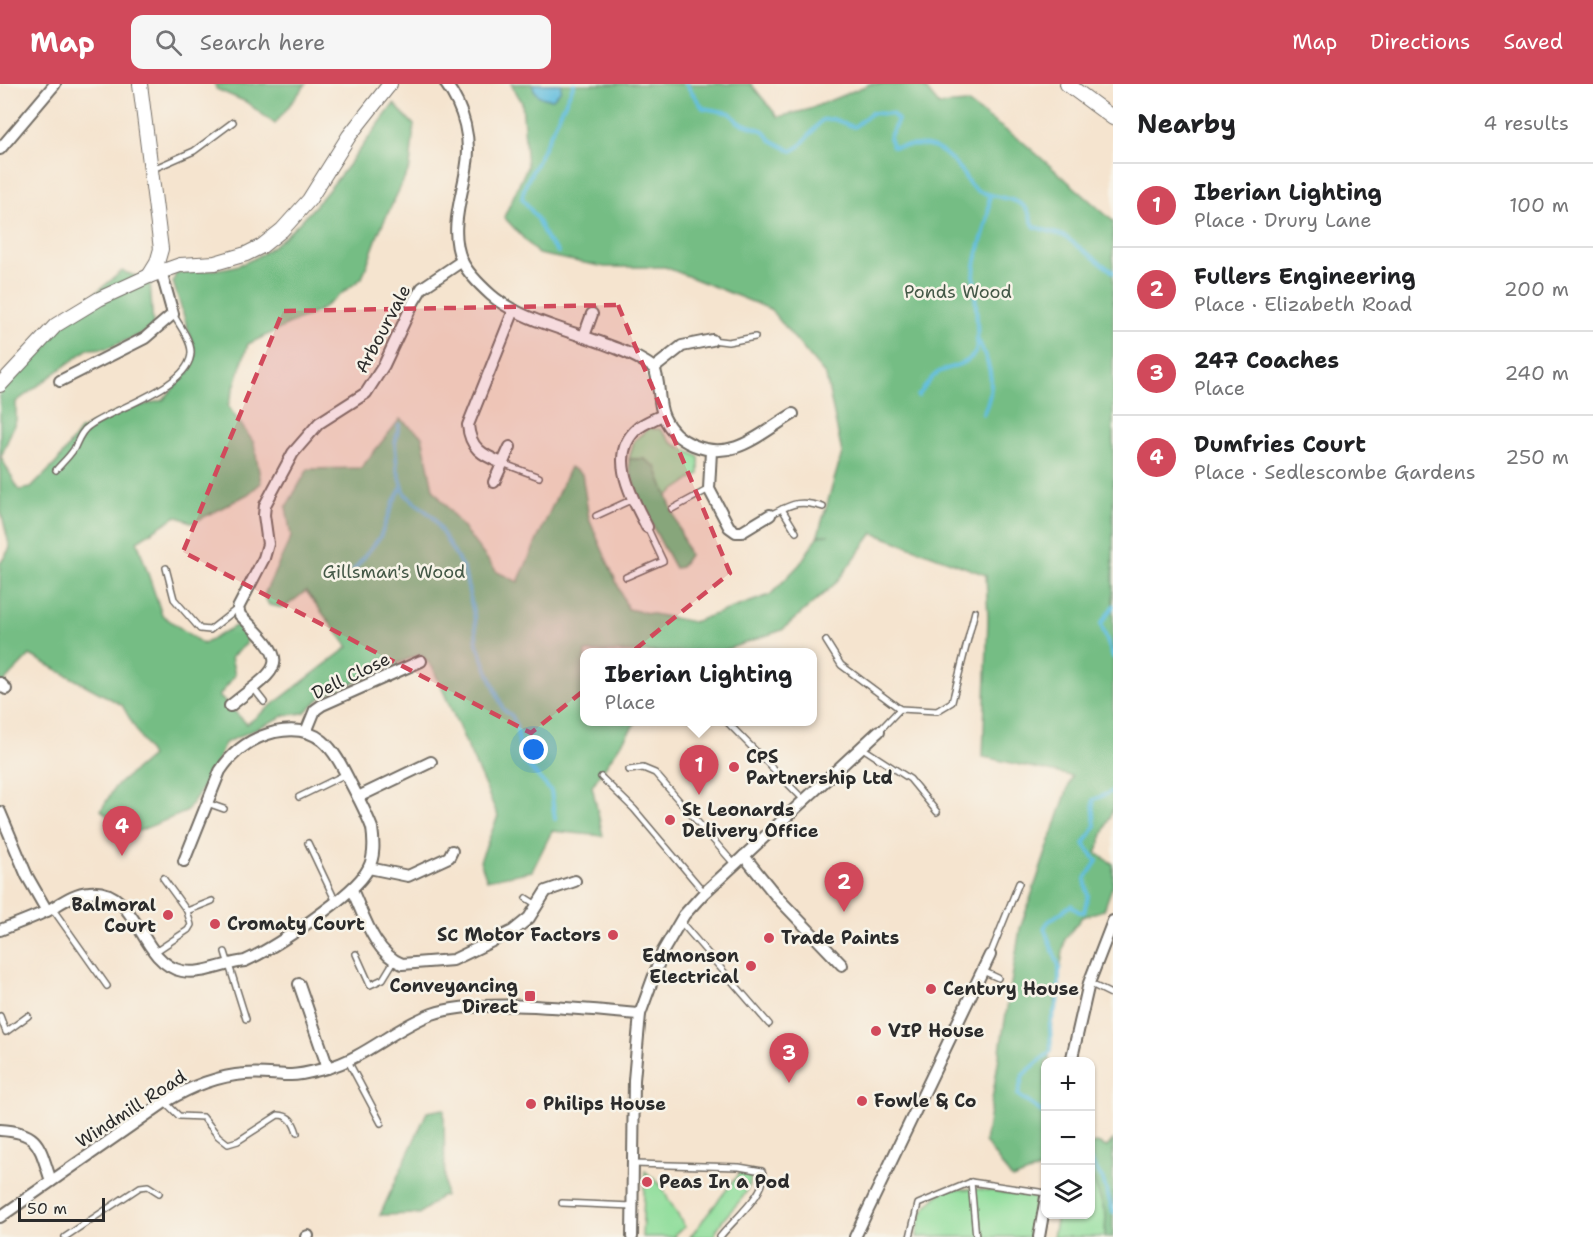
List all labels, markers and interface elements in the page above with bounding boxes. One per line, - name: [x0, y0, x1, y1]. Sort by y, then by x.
- search box: [131, 15, 551, 69]
- text: Map: [30, 23, 95, 61]
- icon: search: [152, 26, 185, 59]
- text: Search here: [200, 28, 325, 57]
- text: Map: [1292, 28, 1337, 56]
- text: Directions: [1370, 28, 1470, 56]
- text: Saved: [1503, 28, 1563, 56]
- text: Nearby: [1137, 106, 1236, 141]
- text: 4 results: [1483, 110, 1569, 136]
- text: Iberian Lighting: [1194, 178, 1382, 207]
- text: 1: [1152, 192, 1161, 218]
- text: 100 m: [1509, 192, 1569, 218]
- text: Place · Drury Lane: [1194, 207, 1372, 233]
- text: Fullers Engineering: [1194, 262, 1416, 291]
- text: 2: [1150, 276, 1164, 302]
- text: 200 m: [1504, 276, 1569, 302]
- park label: Ponds Wood: [904, 280, 1012, 304]
- street label: Arbourvale: [350, 281, 416, 377]
- text: Place · Elizabeth Road: [1194, 291, 1412, 317]
- text: 247 Coaches: [1194, 346, 1339, 375]
- text: 3: [1150, 360, 1164, 386]
- text: 240 m: [1504, 360, 1569, 386]
- text: Place: [1194, 375, 1245, 401]
- text: Dumfries Court: [1194, 430, 1366, 459]
- text: 4: [1150, 444, 1164, 470]
- text: 250 m: [1505, 444, 1569, 470]
- text: Place · Sedlescombe Gardens: [1194, 459, 1476, 485]
- park label: Gillsman's Wood: [322, 560, 466, 584]
- street label: Dell Close: [308, 647, 394, 705]
- popup: [580, 648, 817, 726]
- text: Iberian Lighting: [605, 660, 792, 689]
- text: Place: [605, 689, 656, 715]
- your location: [519, 735, 548, 764]
- place label: CPS Partnership Ltd: [746, 745, 893, 790]
- pin: 1: [680, 746, 718, 795]
- marker: CPS Partnership Ltd: [727, 760, 741, 774]
- place label: St Leonards Delivery Office: [682, 798, 819, 843]
- pin: 4: [102, 806, 142, 856]
- marker: St Leonards Delivery Office: [663, 813, 677, 827]
- pin: 2: [824, 862, 864, 912]
- place label: Balmoral Court: [71, 893, 156, 938]
- marker: Balmoral Court: [161, 908, 175, 922]
- place label: Cromaty Court: [227, 912, 365, 936]
- marker: Cromaty Court: [208, 917, 222, 931]
- place label: SC Motor Factors: [437, 923, 601, 947]
- place label: Trade Paints: [781, 926, 899, 950]
- marker: SC Motor Factors: [606, 928, 620, 942]
- marker: Trade Paints: [762, 931, 776, 945]
- place label: Edmonson Electrical: [642, 944, 739, 989]
- marker: Edmonson Electrical: [744, 959, 758, 973]
- place label: Conveyancing Direct: [390, 974, 518, 1019]
- place label: Century House: [943, 977, 1079, 1001]
- marker: Century House: [924, 982, 938, 996]
- marker: Conveyancing Direct: [523, 989, 537, 1003]
- place label: VIP House: [888, 1019, 985, 1043]
- marker: VIP House: [869, 1024, 883, 1038]
- pin: 3: [770, 1034, 808, 1083]
- map controls: [1041, 1057, 1095, 1219]
- button: +: [1041, 1057, 1095, 1111]
- street label: Windmill Road: [71, 1064, 191, 1154]
- place label: Fowle & Co: [874, 1089, 977, 1113]
- place label: Philips House: [543, 1092, 666, 1116]
- marker: Fowle & Co: [855, 1094, 869, 1108]
- marker: Philips House: [524, 1097, 538, 1111]
- button: −: [1041, 1111, 1095, 1165]
- button: layers: [1041, 1165, 1095, 1219]
- place label: Peas In a Pod: [659, 1170, 790, 1194]
- marker: Peas In a Pod: [640, 1175, 654, 1189]
- scale bar: [18, 1195, 105, 1222]
- text: 50 m: [27, 1198, 67, 1219]

